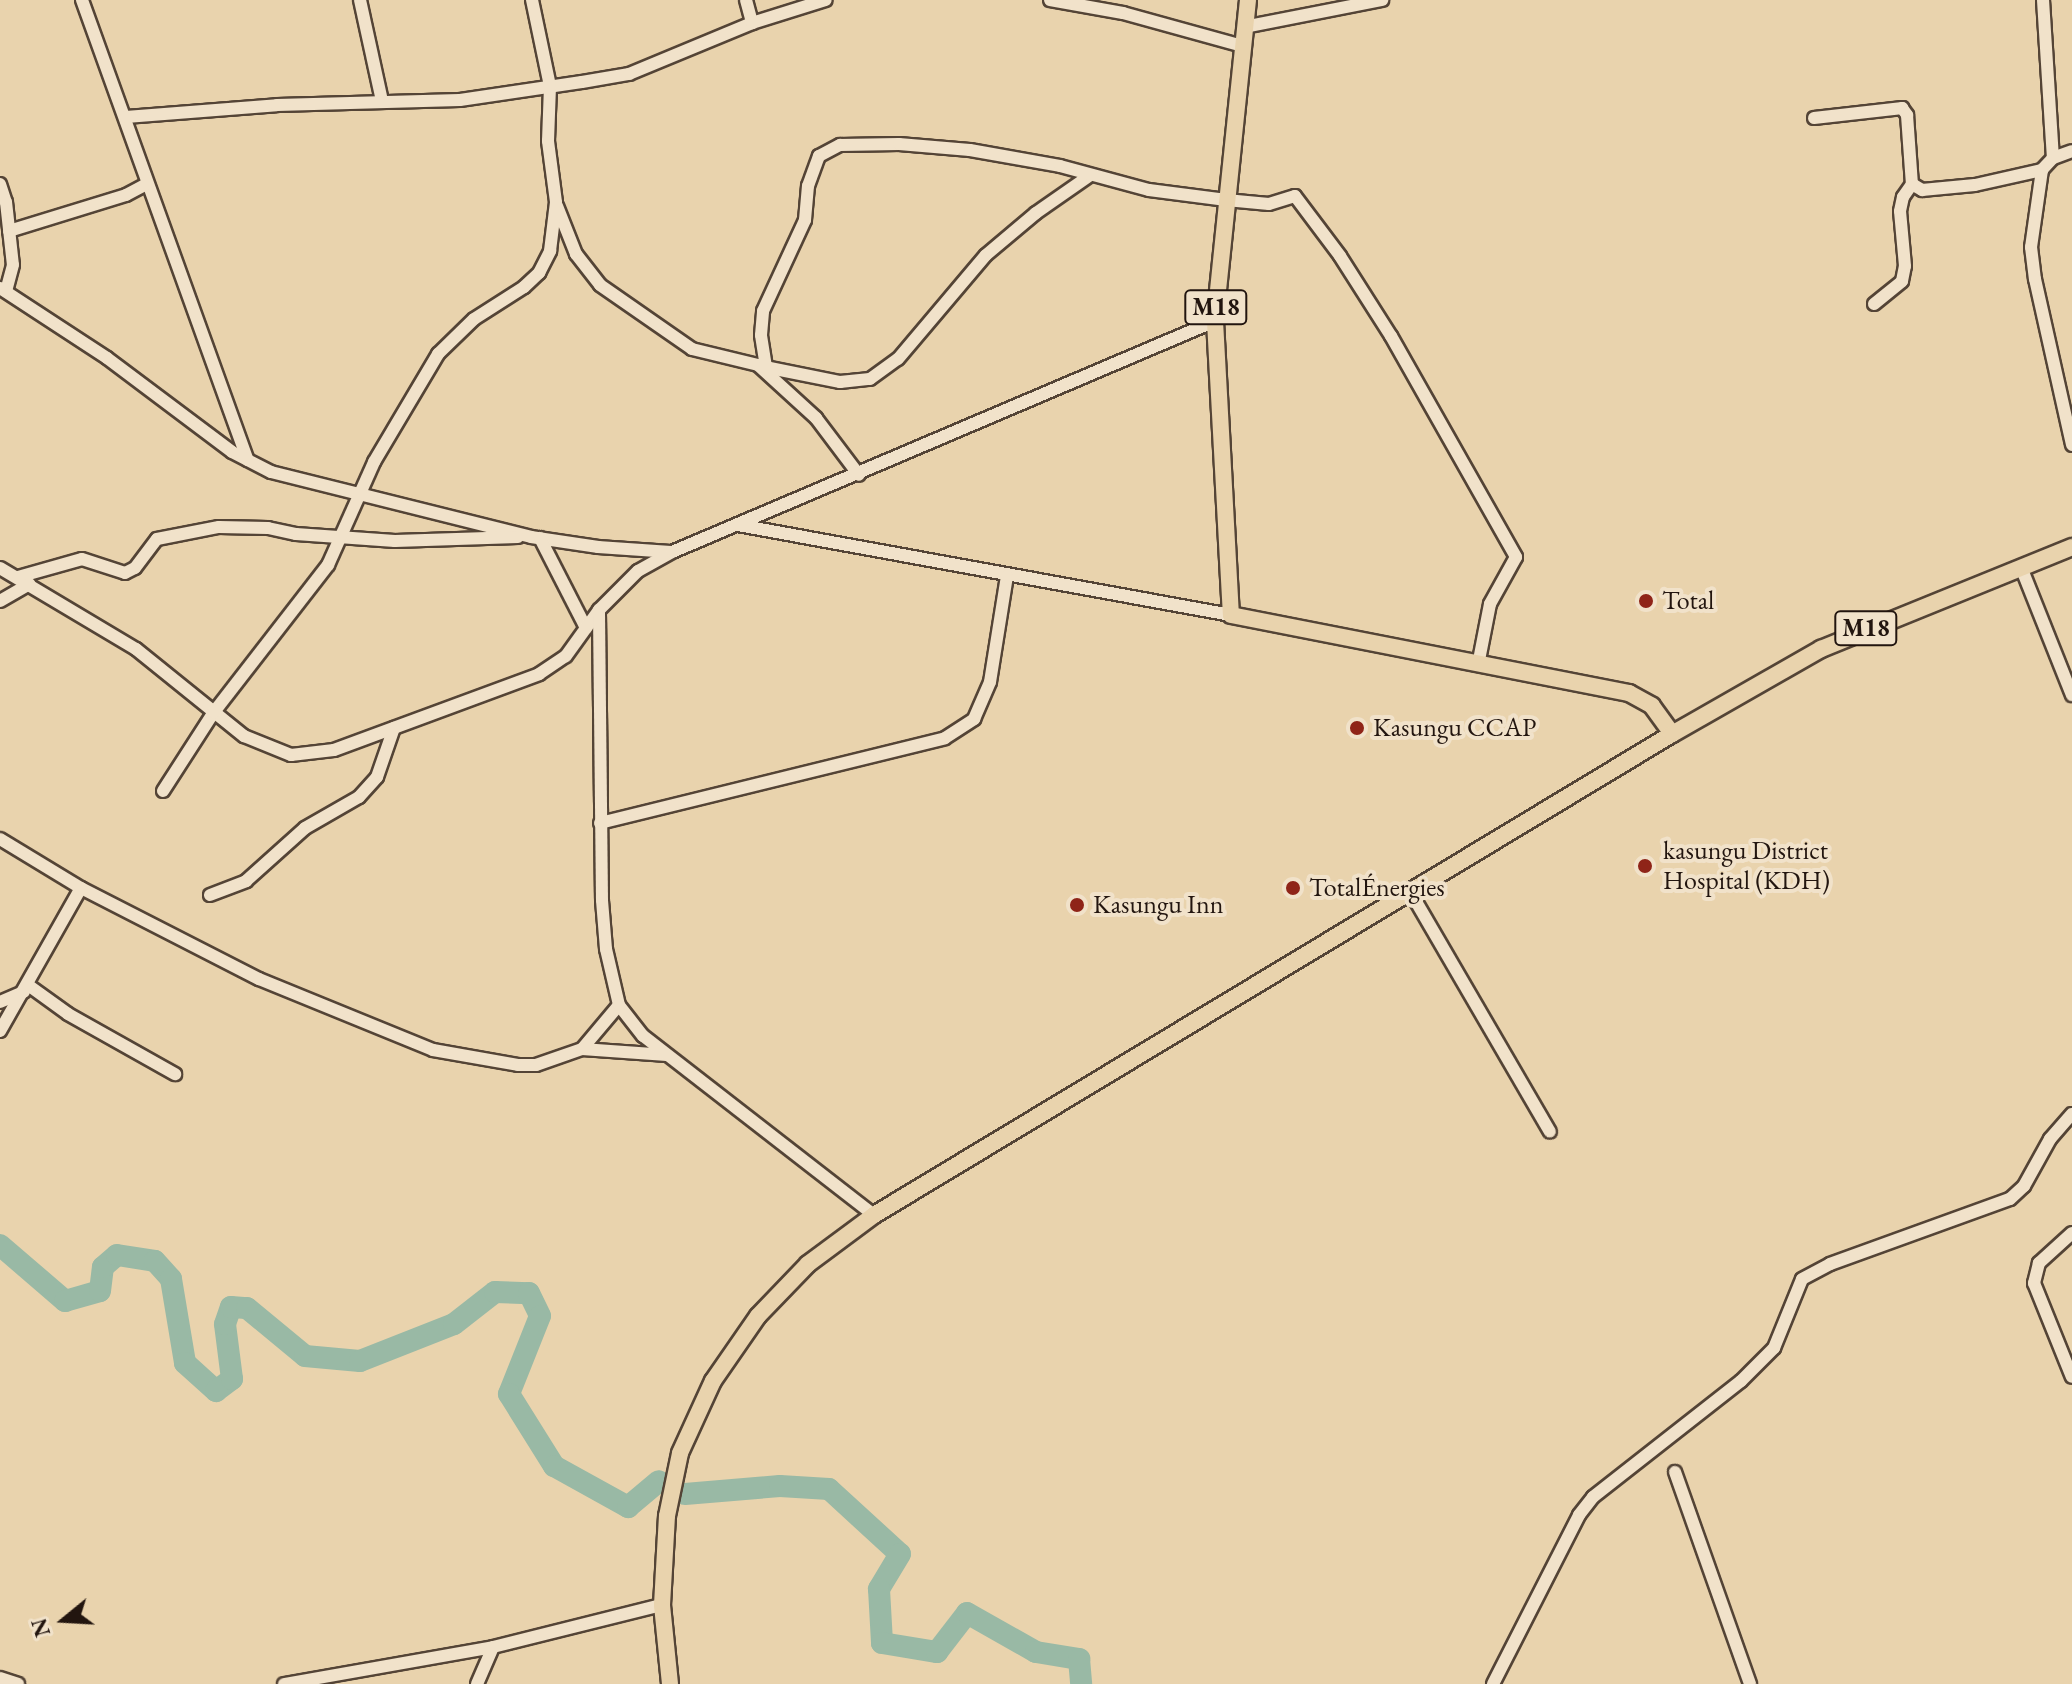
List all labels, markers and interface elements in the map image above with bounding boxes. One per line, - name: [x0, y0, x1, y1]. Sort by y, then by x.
- road number: M18: [1184, 287, 1248, 327]
- place label: Total: [1662, 585, 1714, 617]
- marker: Total: [1637, 592, 1655, 610]
- road number: M18: [1834, 608, 1898, 648]
- place label: Kasungu CCAP: [1373, 712, 1536, 744]
- marker: Kasungu CCAP: [1348, 719, 1366, 737]
- place label: kasungu District Hospital (KDH): [1663, 835, 1830, 896]
- marker: kasungu District Hospital (KDH): [1634, 855, 1656, 877]
- place label: TotalÉnergies: [1309, 872, 1445, 904]
- marker: TotalÉnergies: [1284, 879, 1302, 897]
- place label: Kasungu Inn: [1093, 889, 1223, 921]
- marker: Kasungu Inn: [1068, 896, 1086, 914]
- north arrow: [24, 1580, 104, 1660]
- text: N: [24, 1615, 57, 1641]

